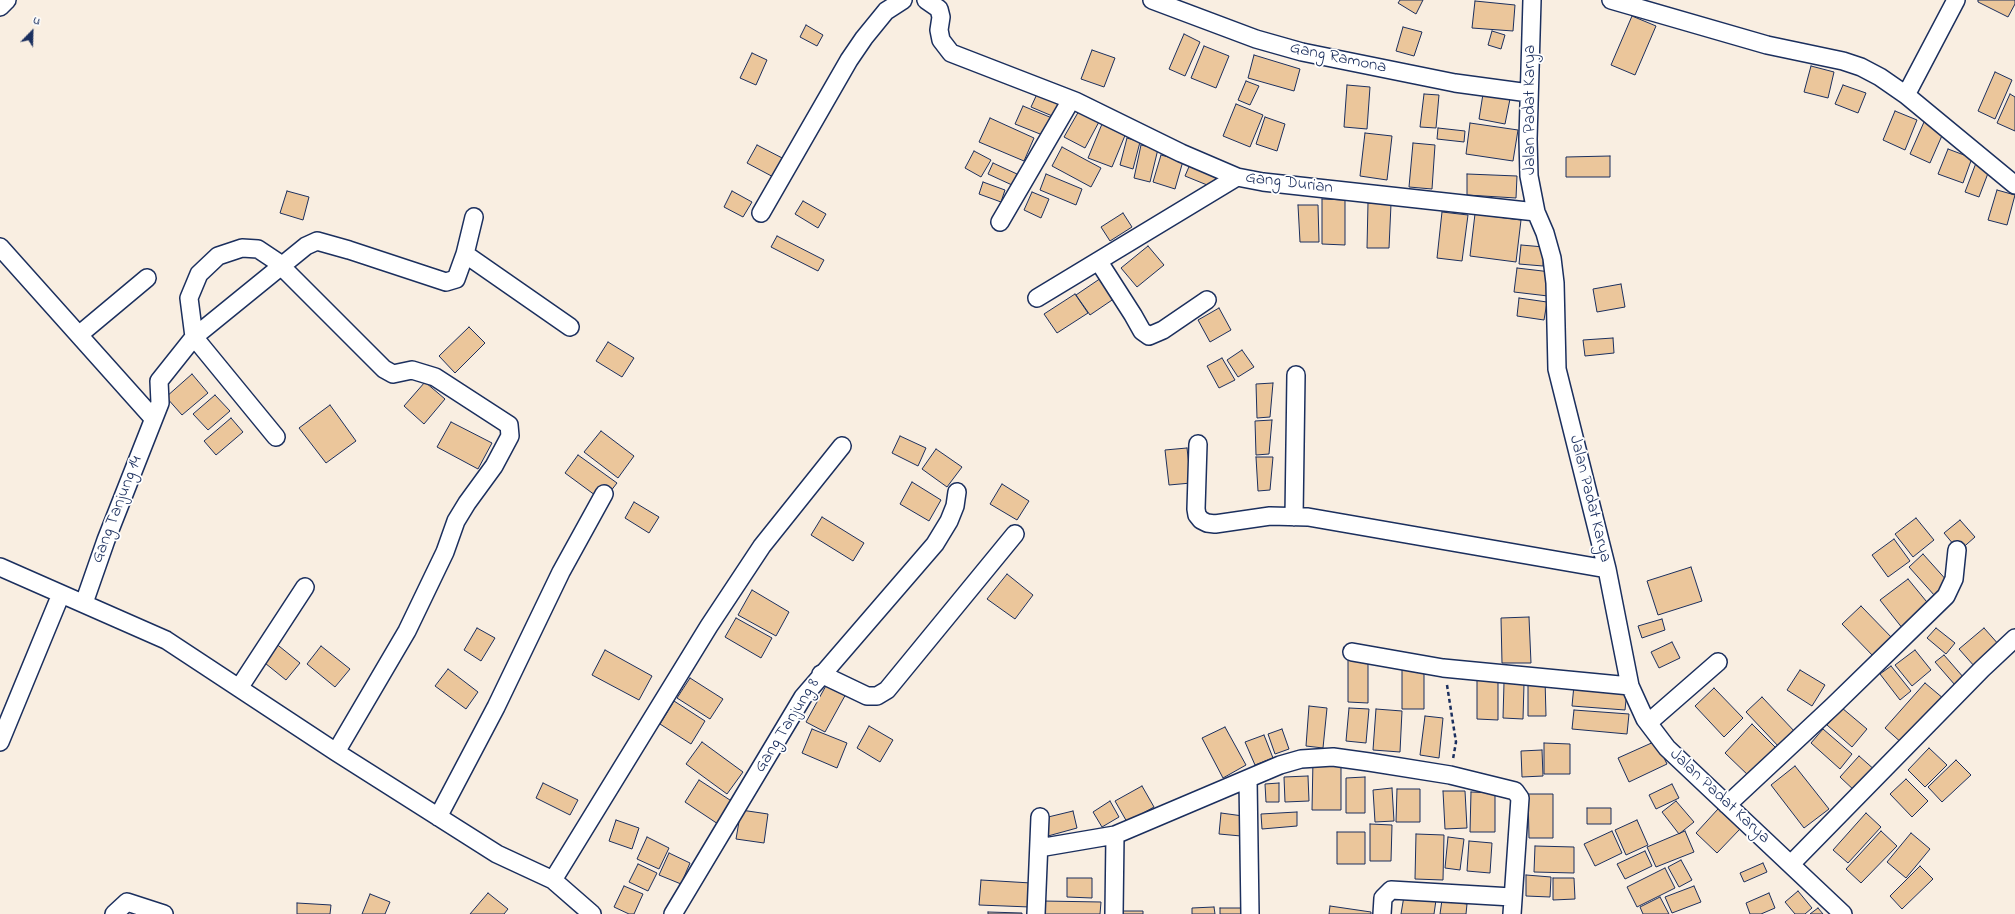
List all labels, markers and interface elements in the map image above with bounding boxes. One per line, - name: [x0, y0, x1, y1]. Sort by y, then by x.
- north arrow: [12, 12, 52, 52]
- text: U: [30, 12, 43, 30]
- street label: Gang Ramona: [1288, 39, 1388, 79]
- street label: Jalan Padat Karya: [1521, 45, 1541, 175]
- street label: Gang Durian: [1244, 169, 1334, 199]
- street label: Jalan Padat Karya: [1563, 433, 1615, 565]
- street label: Gang Tanjung 14: [88, 454, 148, 566]
- street label: Gang Tanjung 8: [751, 675, 825, 777]
- street label: Jalan Padat Karya: [1664, 745, 1774, 849]

